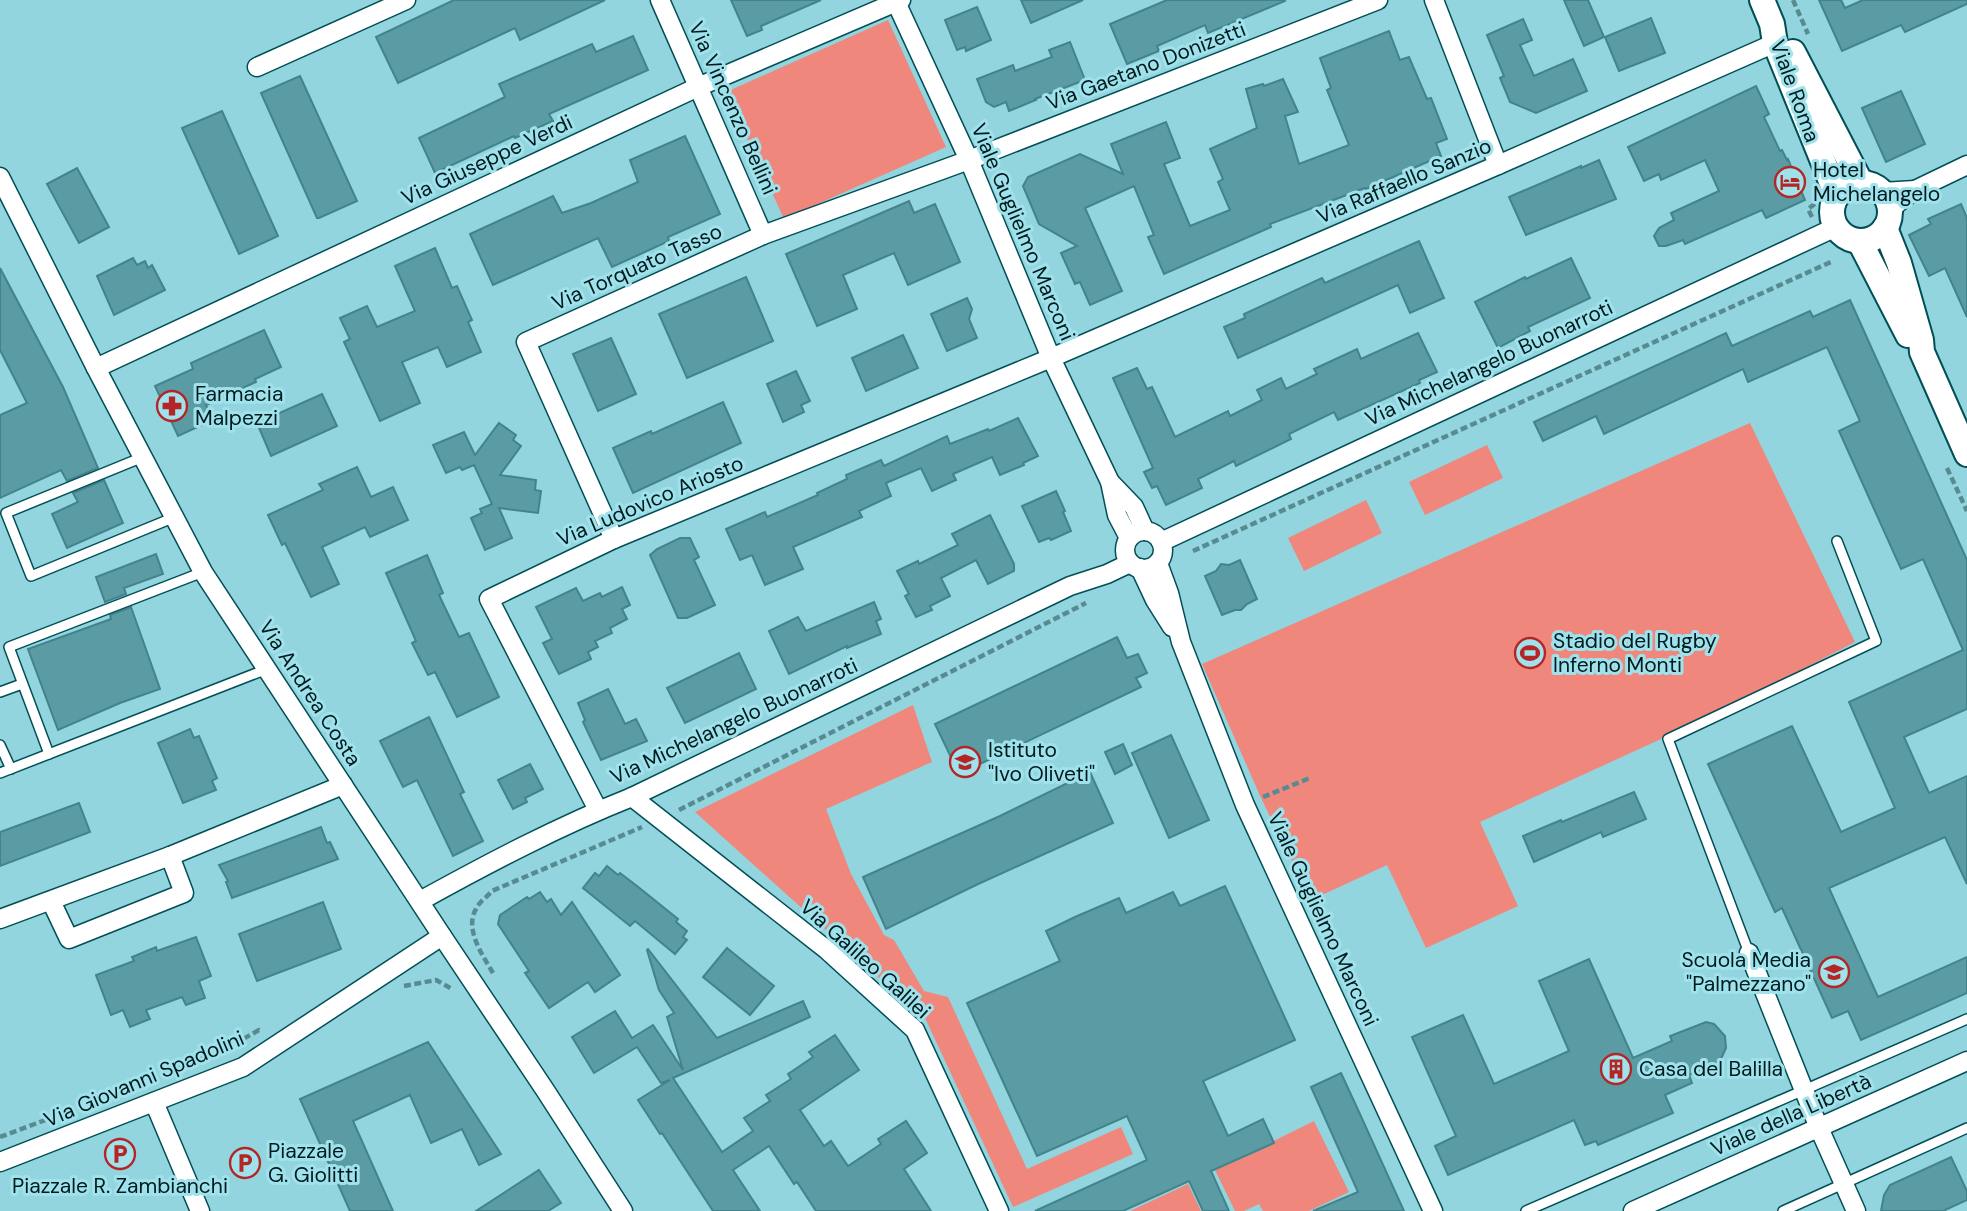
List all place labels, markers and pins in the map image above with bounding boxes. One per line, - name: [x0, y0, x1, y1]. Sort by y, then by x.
- place label: Hotel Michelangelo: [1813, 156, 1940, 208]
- hotel icon: Hotel Michelangelo: [1773, 165, 1807, 199]
- place label: Farmacia Malpezzi: [195, 380, 283, 432]
- pharmacy icon: Farmacia Malpezzi: [155, 389, 189, 423]
- place label: Stadio del Rugby Inferno Monti: [1553, 627, 1717, 679]
- sports icon: Stadio del Rugby Inferno Monti: [1513, 636, 1547, 670]
- place label: Istituto "Ivo Oliveti": [988, 736, 1095, 788]
- school or university icon: Istituto "Ivo Oliveti": [948, 745, 982, 779]
- place label: Scuola Media "Palmezzano": [1681, 946, 1811, 998]
- school or university icon: Scuola Media "Palmezzano": [1817, 955, 1851, 989]
- building icon: Casa del Balilla: [1599, 1052, 1633, 1086]
- place label: Casa del Balilla: [1639, 1055, 1783, 1083]
- parking icon: Piazzale R. Zambianchi: [103, 1137, 137, 1171]
- place label: Piazzale G. Giolitti: [268, 1137, 358, 1189]
- parking icon: Piazzale G. Giolitti: [228, 1146, 262, 1180]
- place label: Piazzale R. Zambianchi: [12, 1172, 228, 1200]

